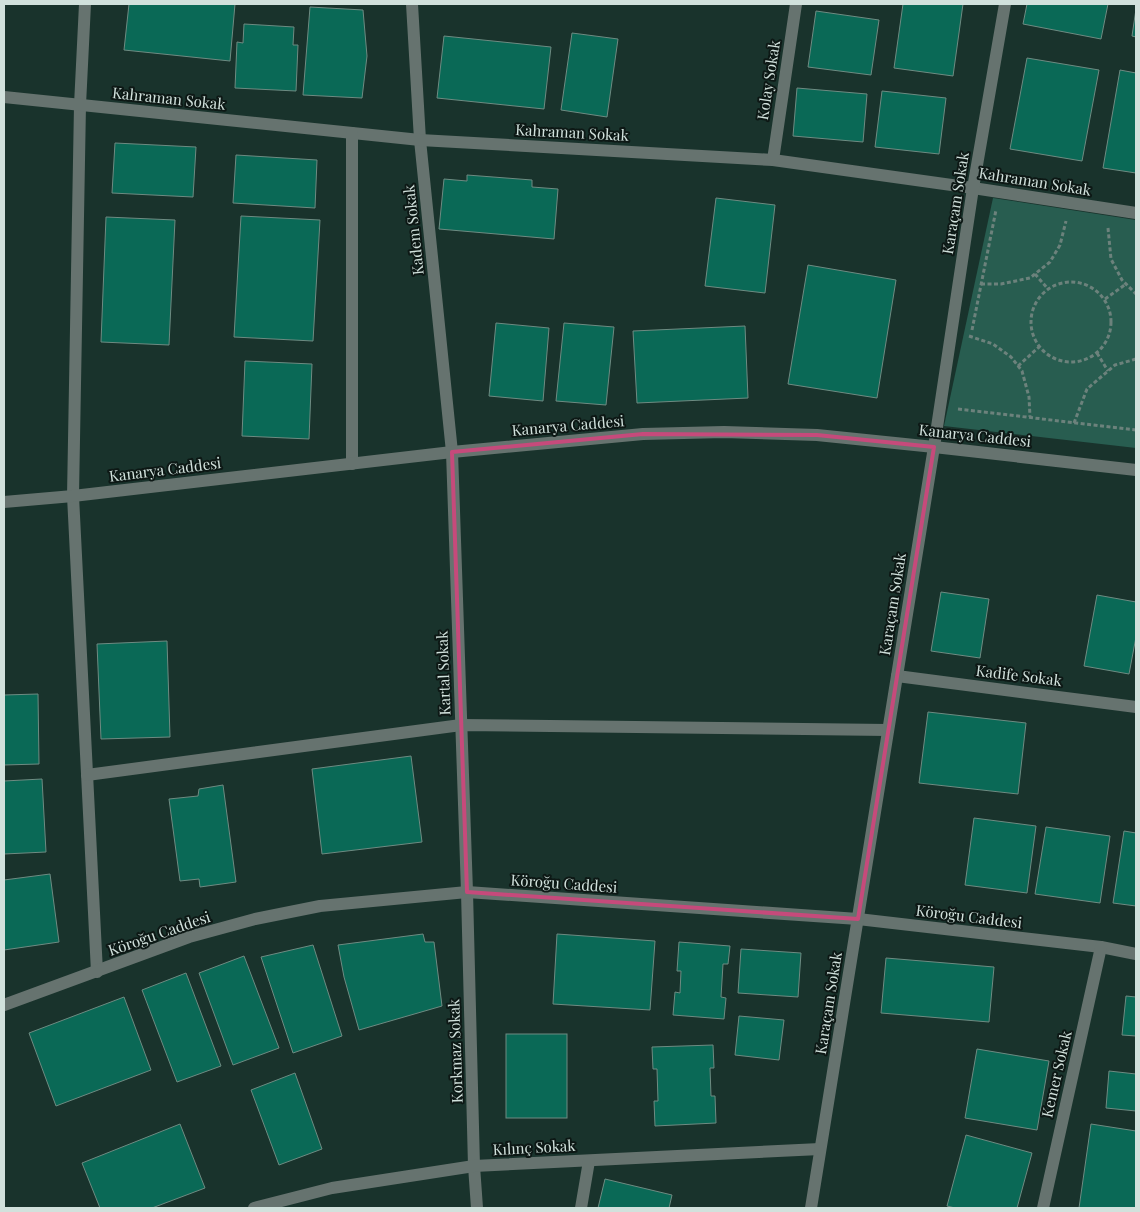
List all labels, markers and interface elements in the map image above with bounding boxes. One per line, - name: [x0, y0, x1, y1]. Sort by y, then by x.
- street label: Kolay Sokak: [752, 38, 784, 121]
- street label: Kahraman Sokak: [111, 82, 227, 114]
- street label: Kahraman Sokak: [515, 119, 630, 145]
- street label: Karaçam Sokak: [937, 150, 973, 256]
- street label: Kahraman Sokak: [977, 162, 1093, 200]
- street label: Kadem Sokak: [398, 183, 428, 276]
- street label: Kanarya Caddesi: [511, 410, 626, 440]
- street label: Kanarya Caddesi: [918, 419, 1033, 451]
- street label: Kanarya Caddesi: [108, 452, 223, 486]
- street label: Karaçam Sokak: [874, 551, 910, 657]
- street label: Kartal Sokak: [432, 630, 454, 716]
- street label: Kadife Sokak: [975, 660, 1064, 690]
- street label: Köroğu Caddesi: [510, 869, 619, 897]
- street label: Köroğu Caddesi: [915, 900, 1024, 933]
- street label: Köroğu Caddesi: [105, 906, 213, 960]
- street label: Karaçam Sokak: [810, 950, 846, 1056]
- street label: Korkmaz Sokak: [443, 998, 467, 1103]
- street label: Kemer Sokak: [1036, 1028, 1076, 1119]
- street label: Kılınç Sokak: [492, 1135, 577, 1159]

